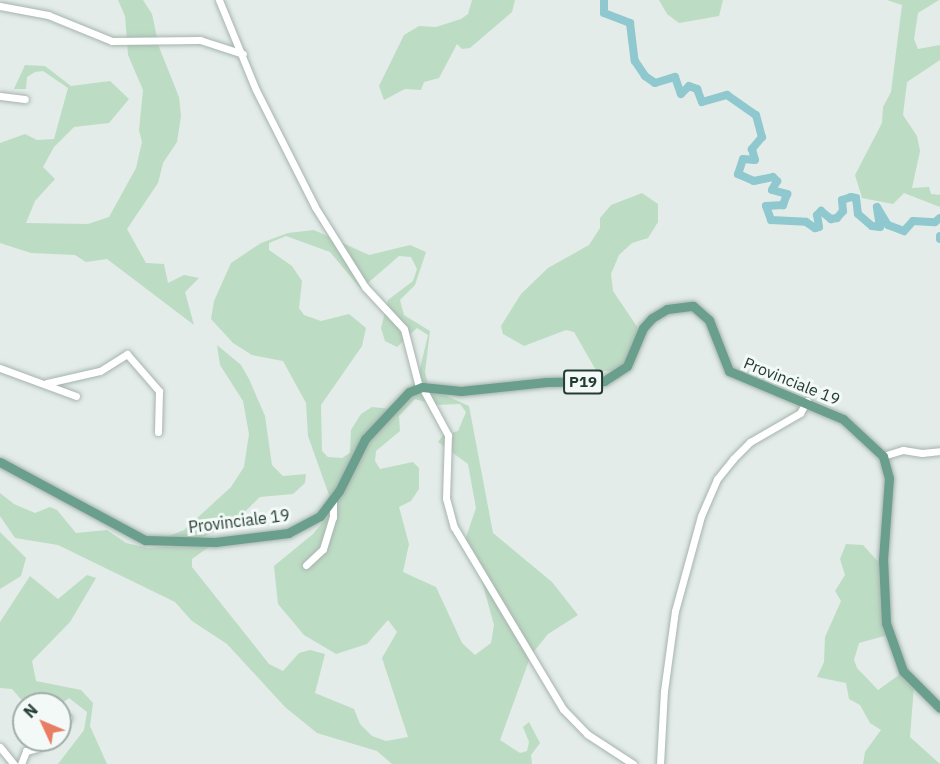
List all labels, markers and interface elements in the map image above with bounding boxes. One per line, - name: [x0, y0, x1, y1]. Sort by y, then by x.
- street label: Provinciale 19: [741, 353, 843, 409]
- road number: P19: [562, 370, 604, 394]
- street label: Provinciale 19: [187, 505, 291, 537]
- north arrow: [12, 692, 72, 752]
- text: N: [19, 700, 42, 722]

